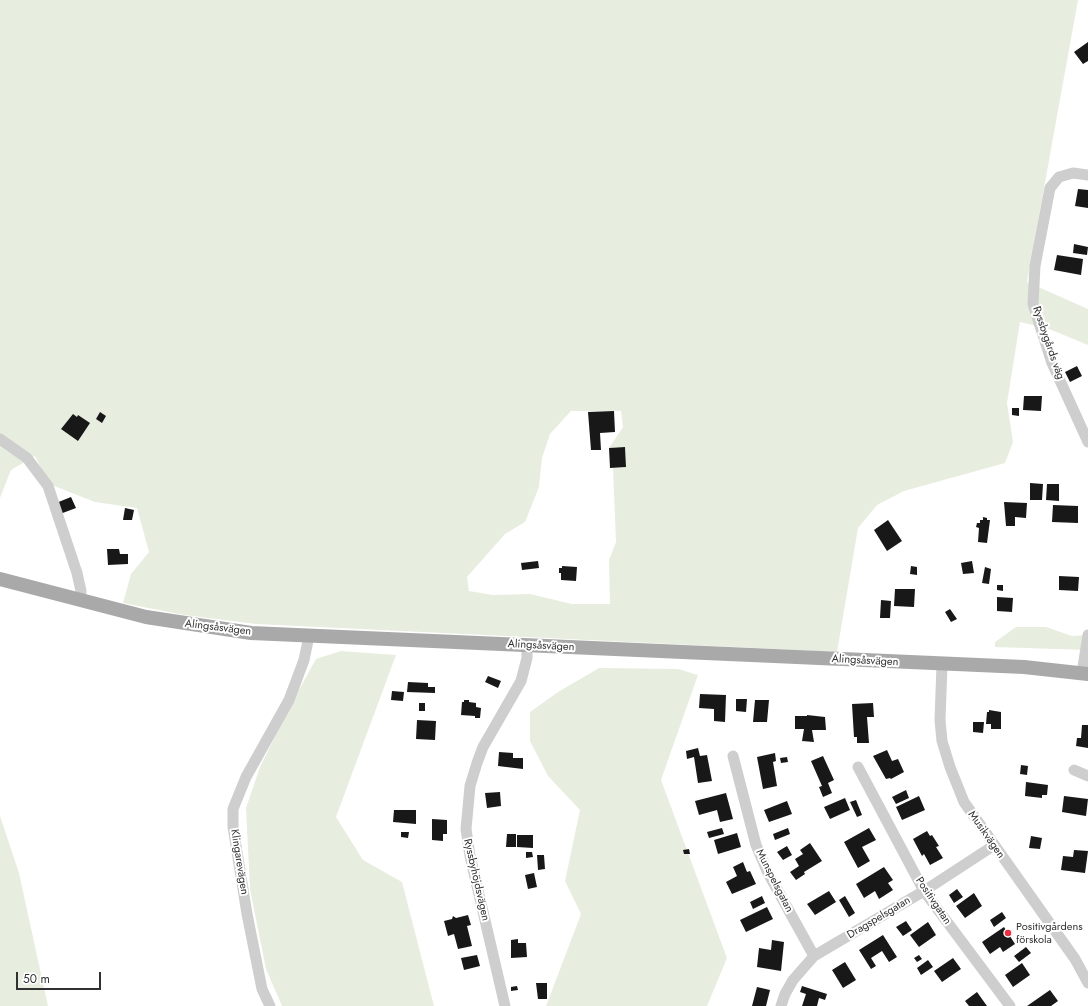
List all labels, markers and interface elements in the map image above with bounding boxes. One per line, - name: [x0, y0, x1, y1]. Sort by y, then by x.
- street label: Ryssbygårds väg: [1029, 305, 1067, 381]
- street label: Alingsåsvägen: [184, 617, 252, 639]
- street label: Alingsåsvägen: [507, 638, 575, 654]
- street label: Alingsåsvägen: [831, 653, 899, 669]
- street label: Musikvägen: [965, 809, 1007, 861]
- street label: Klingarevägen: [227, 828, 251, 896]
- street label: Ryssbyhöjdsvägen: [460, 838, 492, 922]
- street label: Munspelsgatan: [752, 847, 796, 915]
- street label: Positivgatan: [912, 875, 954, 927]
- street label: Dragspelsgatan: [845, 894, 913, 942]
- place label: Positivgårdens förskola: [1016, 920, 1083, 946]
- marker: Positivgårdens förskola: [1003, 928, 1013, 938]
- scale bar: [18, 964, 103, 990]
- text: 50 m: [23, 970, 50, 988]

